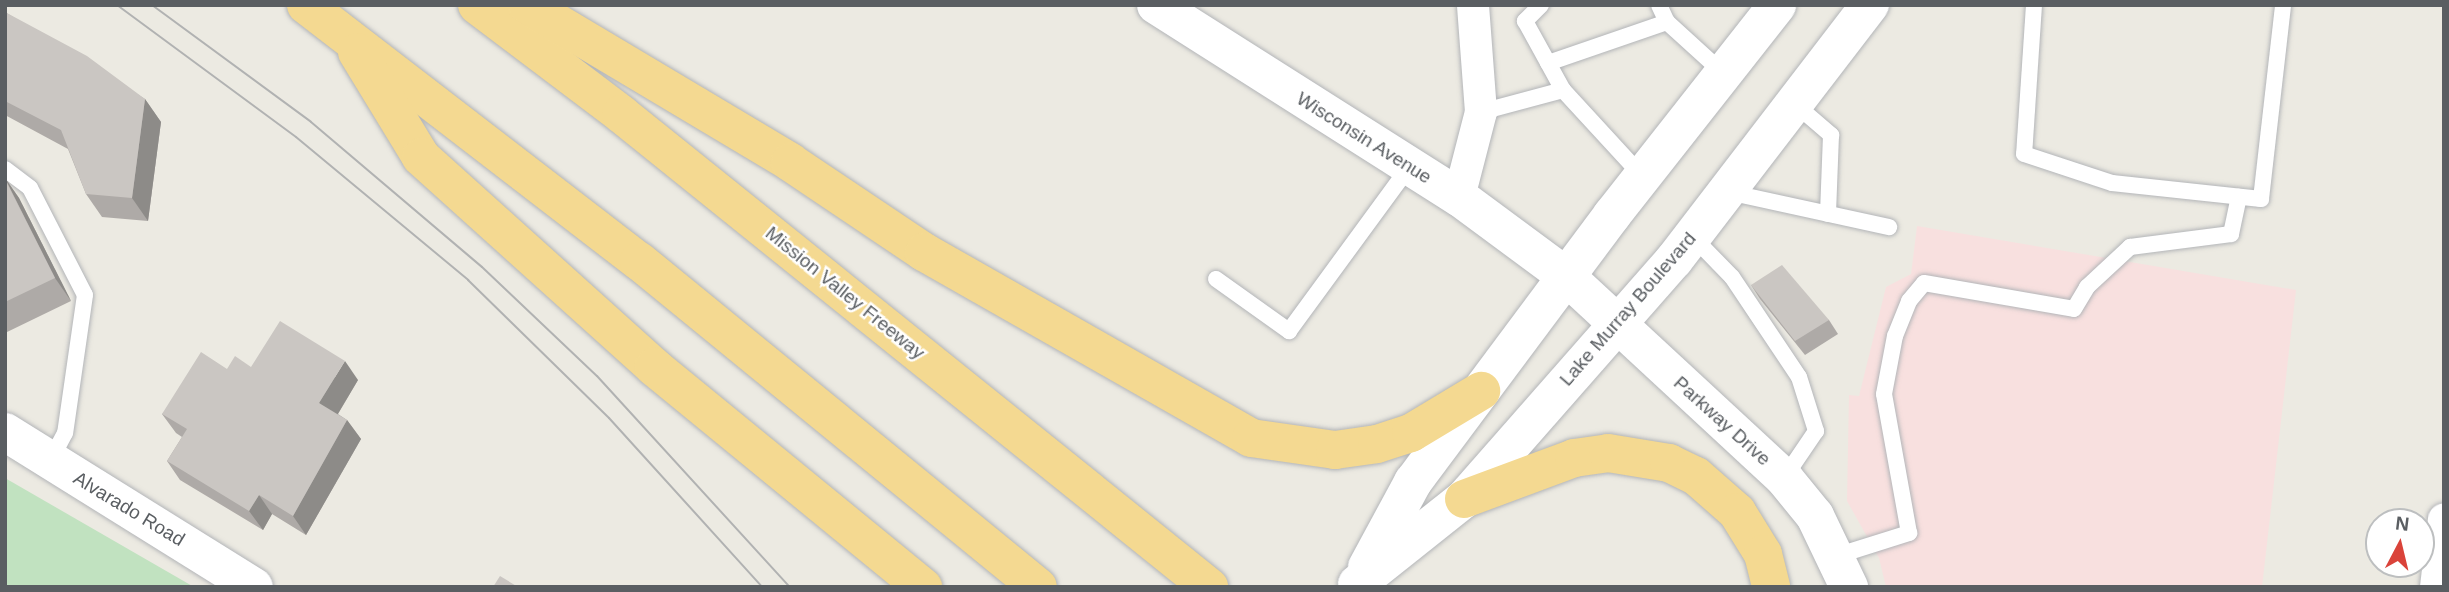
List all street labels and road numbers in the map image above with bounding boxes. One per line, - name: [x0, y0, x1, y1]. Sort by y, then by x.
- street label: Wisconsin Avenue: [1292, 87, 1436, 189]
- street label: Mission Valley Freeway: [761, 222, 929, 364]
- street label: Lake Murray Boulevard: [1555, 227, 1701, 391]
- street label: Parkway Drive: [1669, 372, 1775, 470]
- street label: Alvarado Road: [69, 467, 189, 551]

